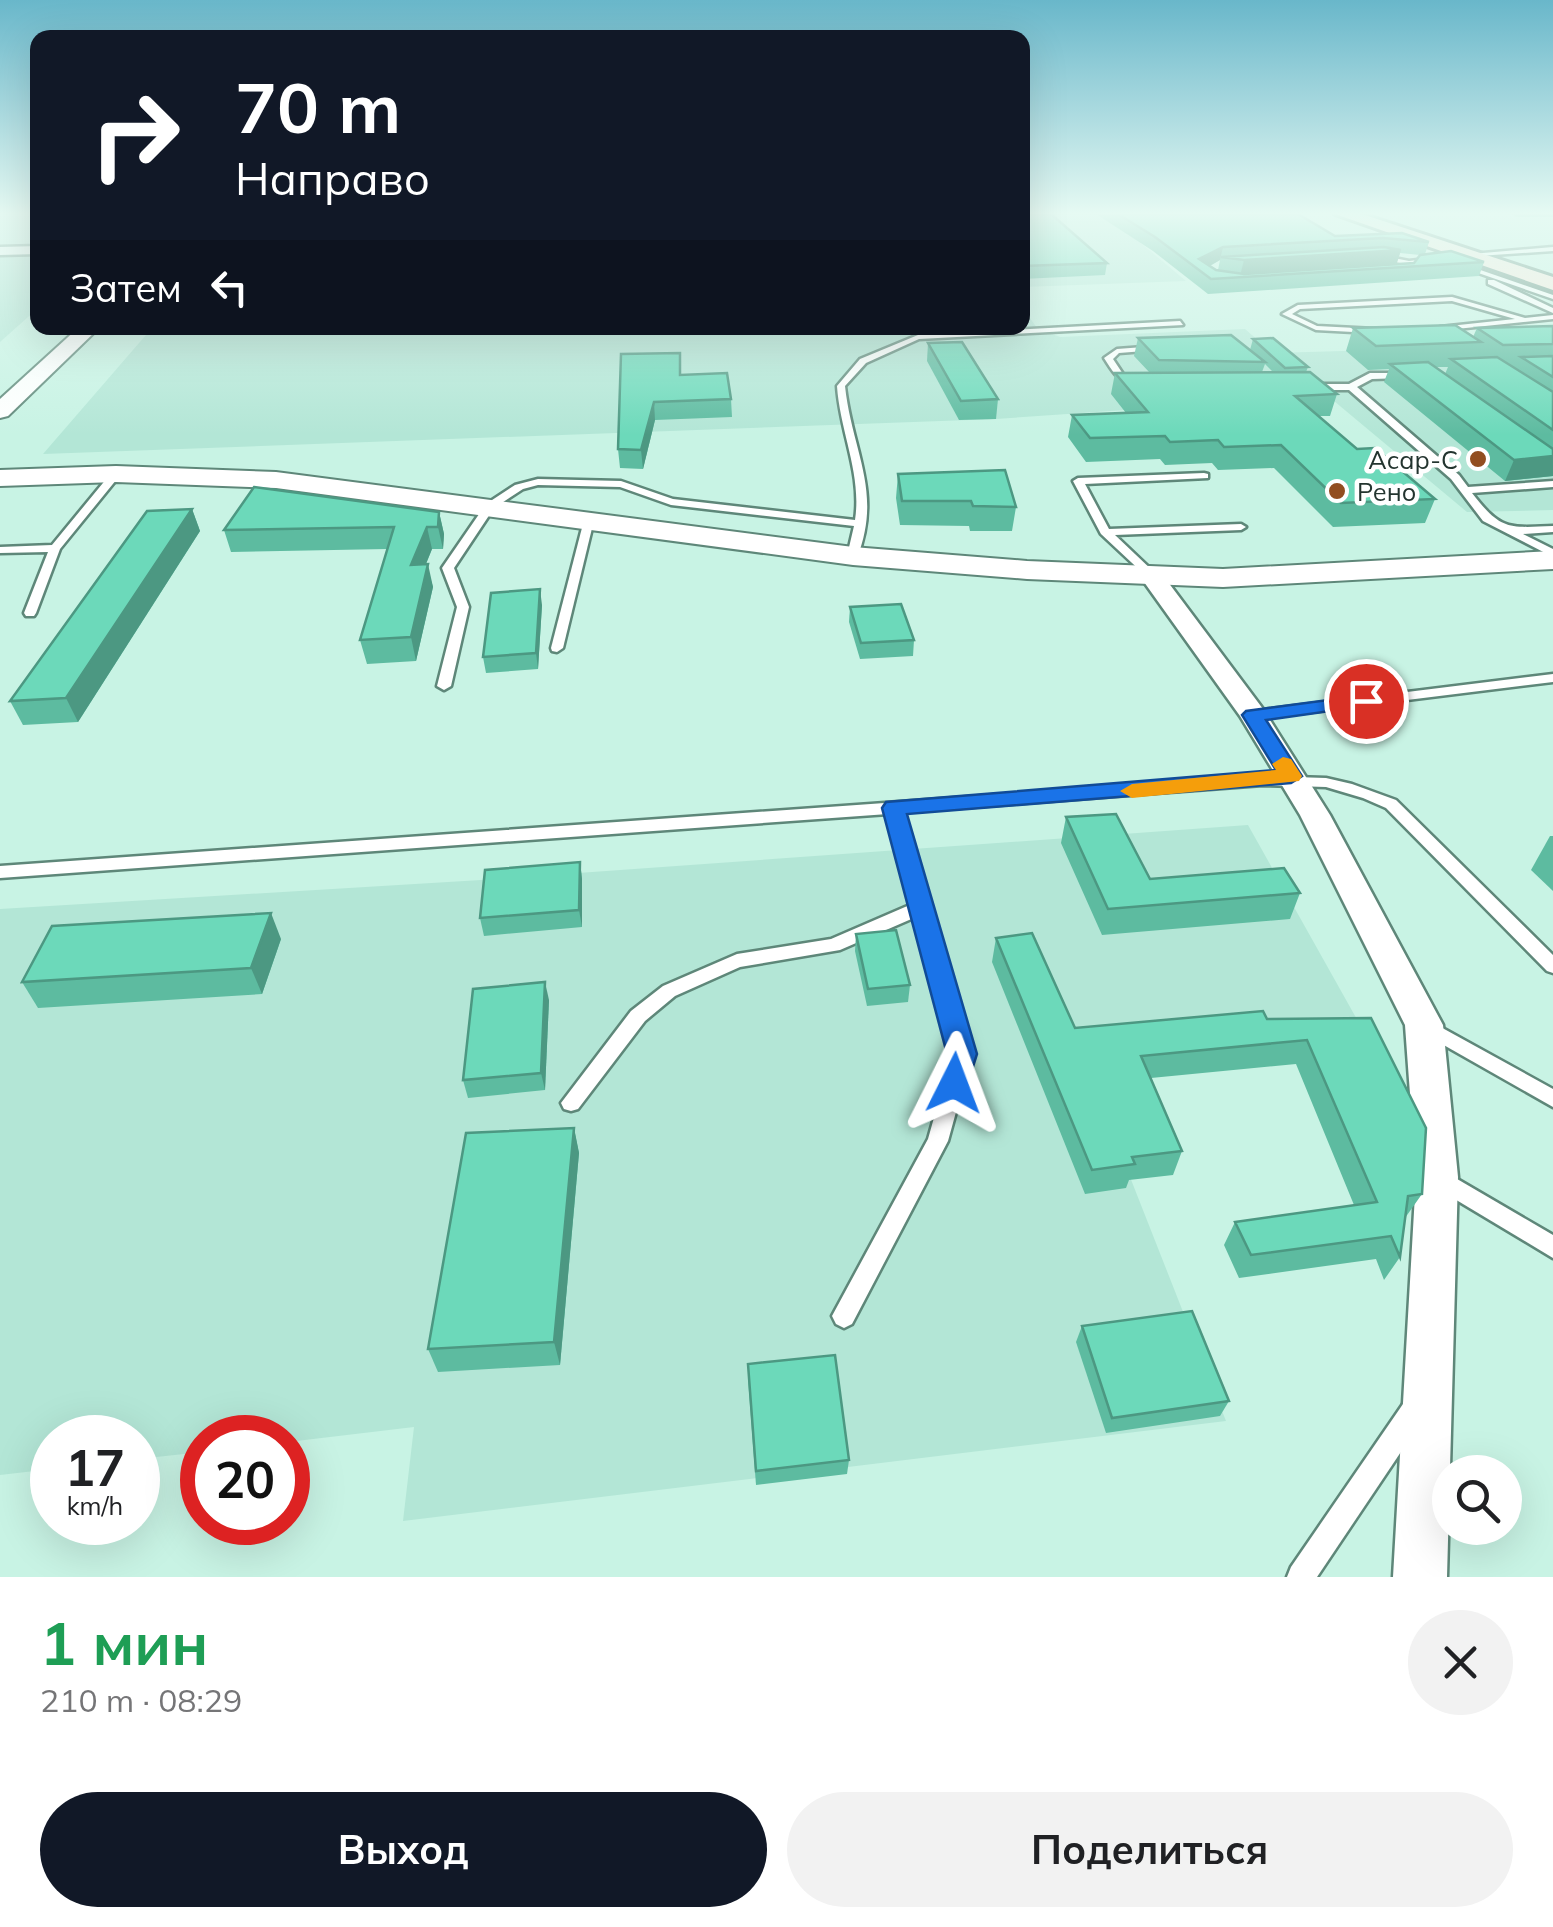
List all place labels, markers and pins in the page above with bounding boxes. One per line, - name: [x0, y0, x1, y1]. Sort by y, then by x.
- place label: Асар-С: [1368, 444, 1458, 475]
- marker: Асар-С: [1467, 448, 1489, 470]
- place label: Рено: [1357, 476, 1416, 507]
- marker: Рено: [1326, 480, 1348, 502]
- pin: [1324, 659, 1409, 744]

